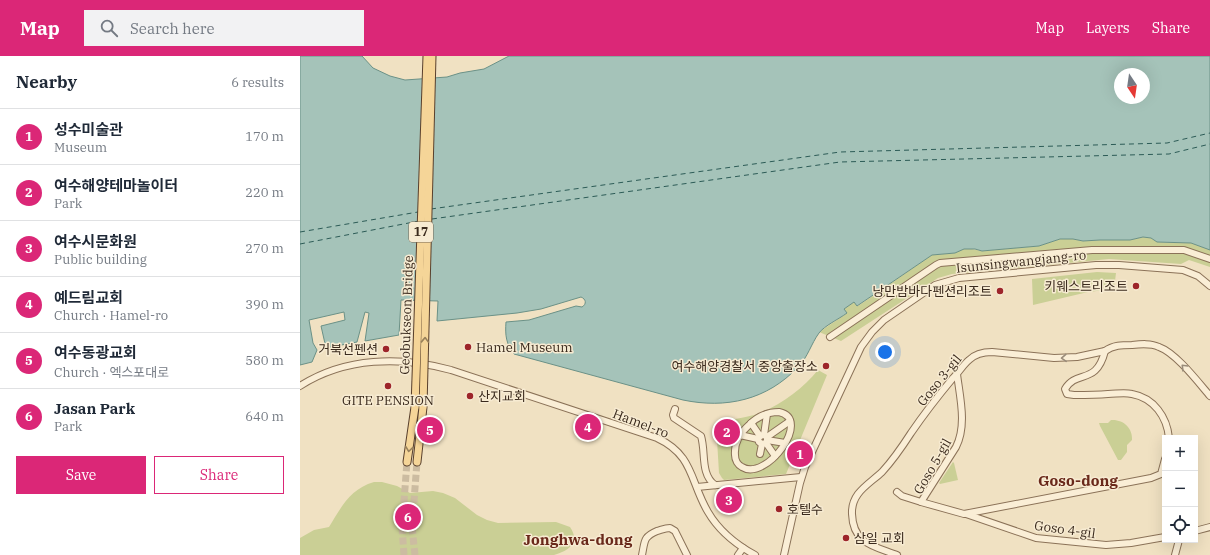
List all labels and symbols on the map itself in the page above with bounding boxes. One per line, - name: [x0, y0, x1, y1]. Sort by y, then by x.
- north arrow: [1114, 68, 1150, 104]
- road number: 17: [409, 222, 433, 242]
- street label: Isunsingwangjang-ro: [955, 246, 1087, 277]
- street label: Geobukseon Bridge: [396, 255, 417, 375]
- place label: 키웨스트리조트: [1044, 278, 1128, 295]
- marker: 키웨스트리조트: [1131, 281, 1141, 291]
- place label: 낭만밤바다펜션리조트: [872, 283, 992, 300]
- marker: 낭만밤바다펜션리조트: [995, 286, 1005, 296]
- one-way arrow: [421, 337, 429, 343]
- place label: Hamel Museum: [476, 339, 573, 356]
- place label: 거북선펜션: [318, 341, 378, 358]
- marker: Hamel Museum: [463, 342, 473, 352]
- your location: [875, 342, 895, 362]
- marker: 거북선펜션: [381, 344, 391, 354]
- street label: Goso 3-gil: [913, 351, 965, 410]
- one-way arrow: [1061, 353, 1067, 362]
- place label: 여수해양경찰서 중앙출장소: [671, 358, 818, 375]
- marker: 여수해양경찰서 중앙출장소: [821, 361, 831, 371]
- one-way arrow: [1181, 364, 1189, 372]
- marker: GITE PENSION: [383, 381, 393, 391]
- place label: 산지교회: [478, 388, 526, 405]
- marker: 산지교회: [465, 391, 475, 401]
- place label: GITE PENSION: [342, 392, 434, 409]
- street label: Hamel-ro: [610, 405, 671, 442]
- pin: 4: [575, 412, 601, 442]
- pin: 5: [417, 415, 443, 445]
- pin: 2: [714, 417, 740, 447]
- street label: Goso 5-gil: [910, 435, 955, 497]
- pin: 1: [787, 439, 813, 469]
- one-way arrow: [405, 445, 414, 452]
- district label: Goso-dong: [1038, 471, 1118, 490]
- pin: 3: [716, 485, 742, 515]
- place label: 호텔수: [787, 501, 823, 518]
- pin: 6: [395, 502, 421, 532]
- marker: 호텔수: [774, 504, 784, 514]
- street label: Goso 4-gil: [1033, 517, 1097, 542]
- district label: Jonghwa-dong: [524, 530, 633, 549]
- place label: 삼일 교회: [854, 530, 905, 547]
- marker: 삼일 교회: [841, 533, 851, 543]

